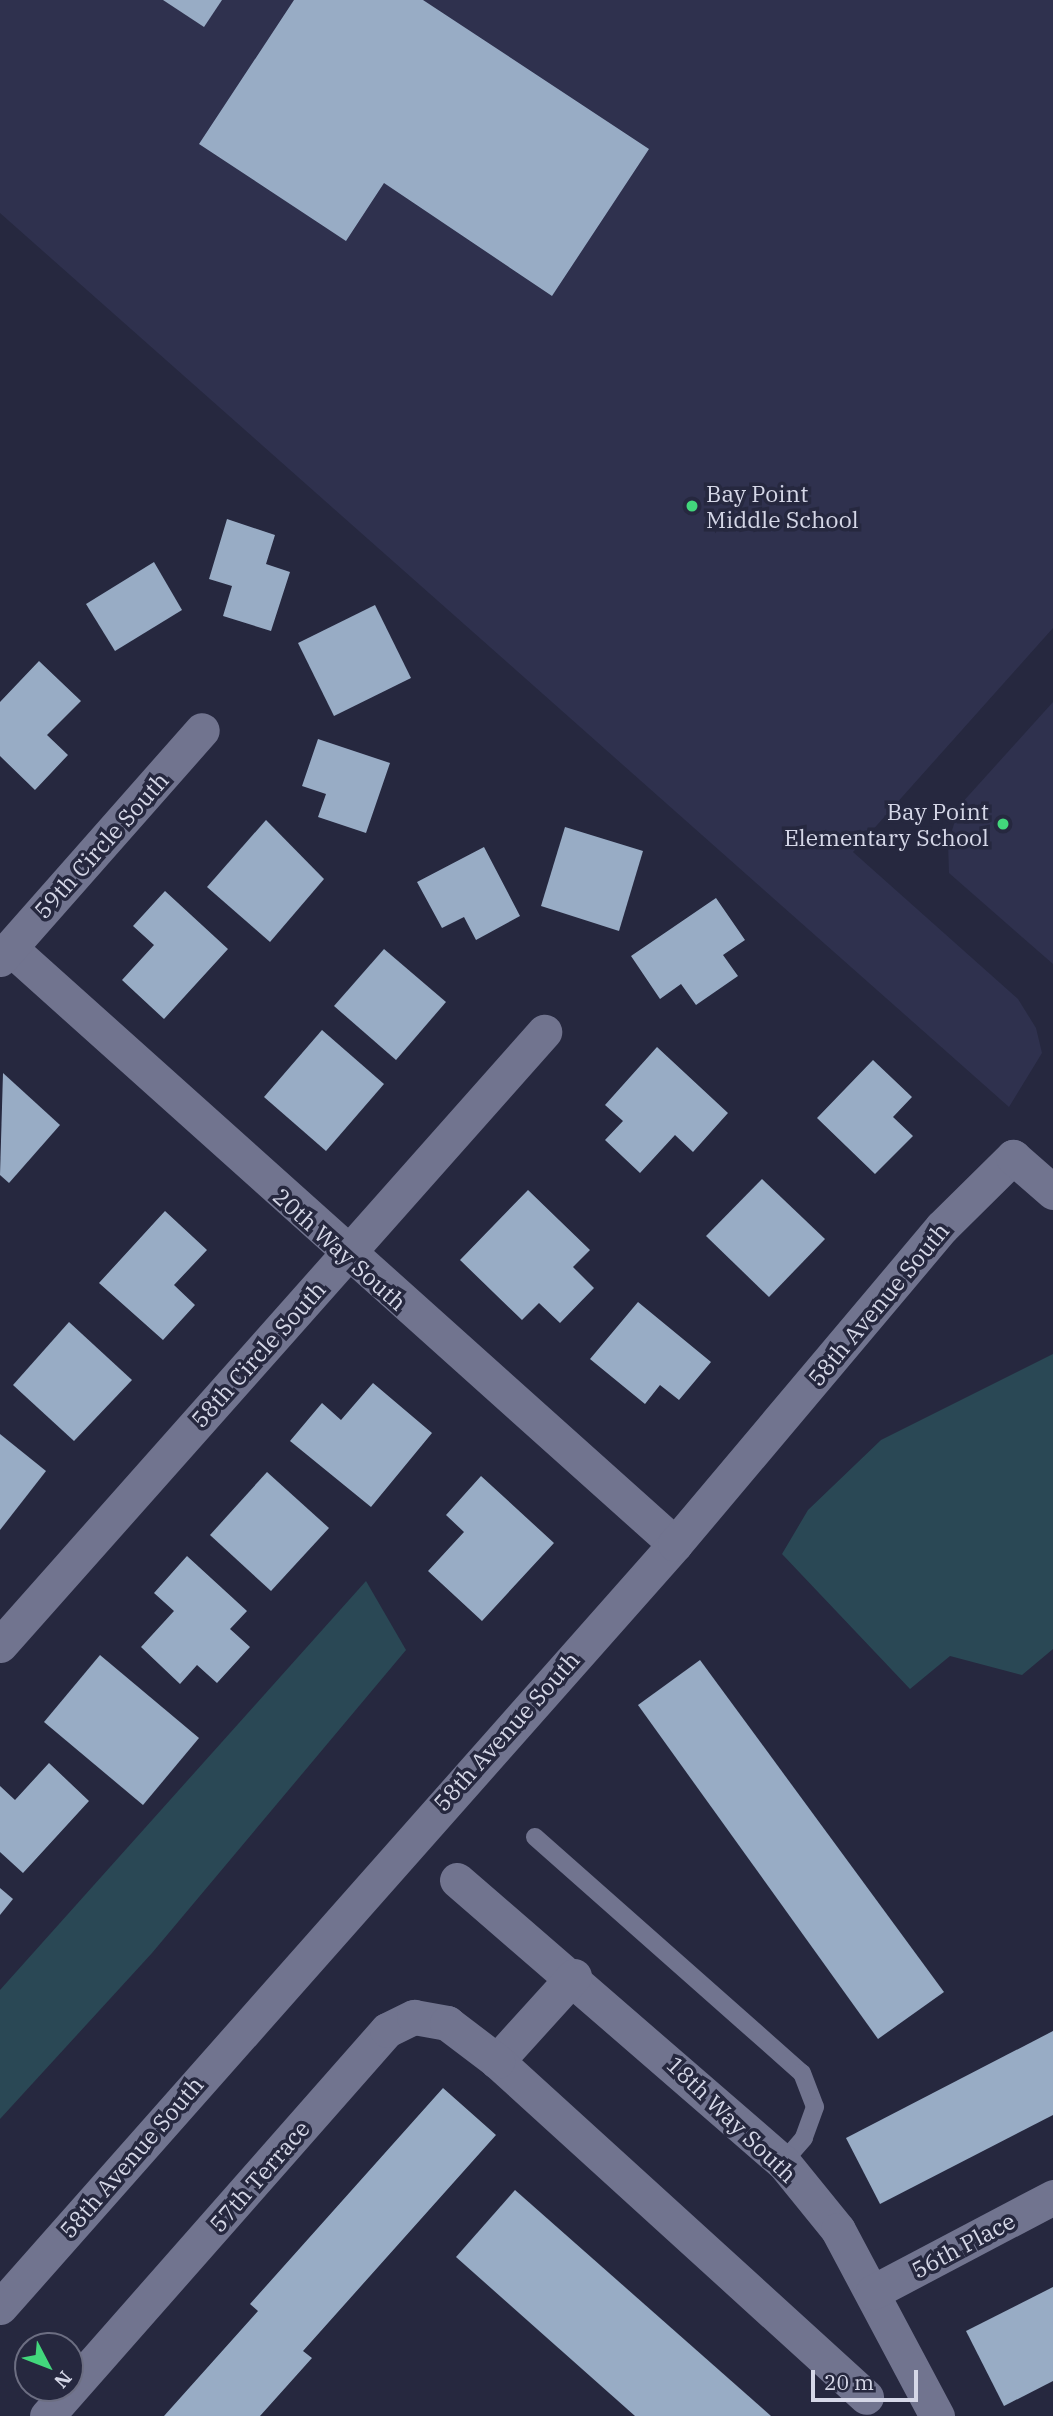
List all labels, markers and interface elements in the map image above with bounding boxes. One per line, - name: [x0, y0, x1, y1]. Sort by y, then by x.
- place label: Bay Point Middle School: [706, 479, 859, 533]
- marker: Bay Point Middle School: [684, 498, 700, 514]
- street label: 59th Circle South: [28, 766, 174, 924]
- place label: Bay Point Elementary School: [784, 797, 989, 851]
- marker: Bay Point Elementary School: [995, 816, 1011, 832]
- street label: 20th Way South: [268, 1182, 412, 1316]
- street label: 58th Avenue South: [802, 1217, 954, 1391]
- street label: 58th Circle South: [185, 1275, 331, 1433]
- street label: 58th Avenue South: [427, 1646, 585, 1816]
- street label: 18th Way South: [661, 2050, 803, 2188]
- street label: 58th Avenue South: [53, 2071, 209, 2243]
- street label: 57th Terrace: [203, 2115, 315, 2237]
- street label: 56th Place: [907, 2206, 1019, 2284]
- north arrow: [14, 2332, 84, 2402]
- scale bar: [815, 2356, 922, 2400]
- text: N: [49, 2366, 77, 2393]
- text: 20 m: [824, 2368, 874, 2396]

